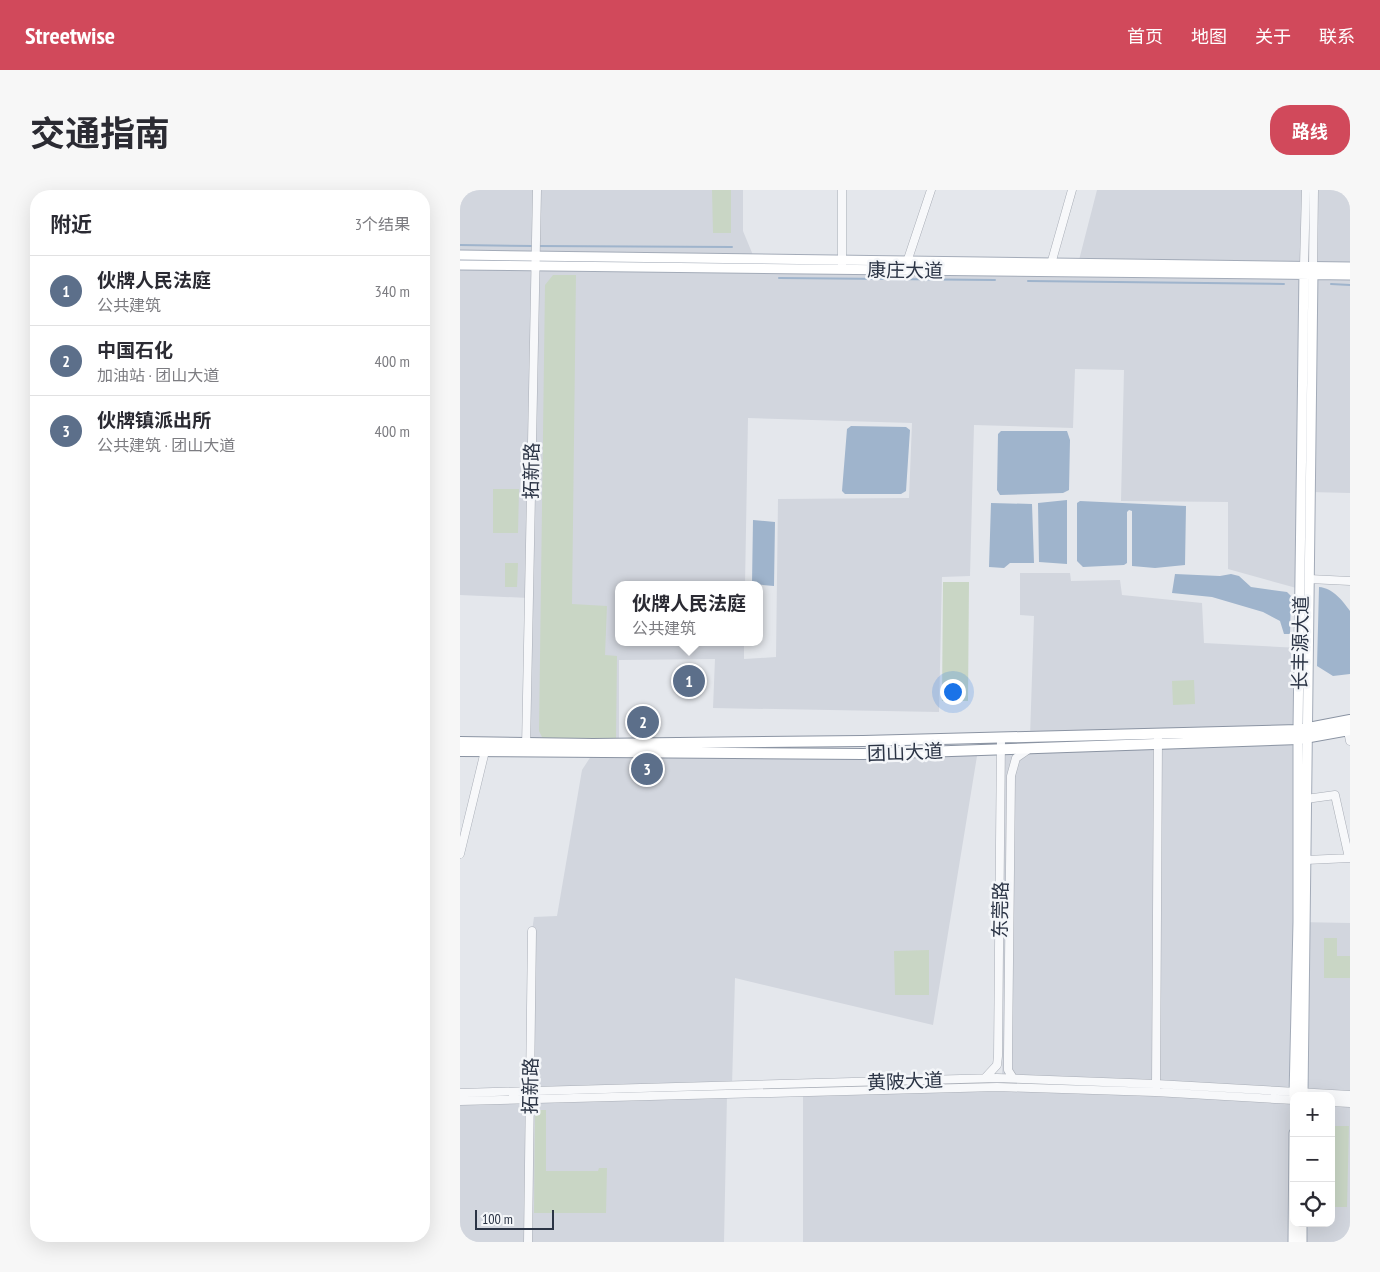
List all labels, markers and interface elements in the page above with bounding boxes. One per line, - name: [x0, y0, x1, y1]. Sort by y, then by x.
- text: Streetwise: [25, 20, 115, 51]
- text: 首页: [1127, 25, 1163, 48]
- text: 地图: [1191, 25, 1227, 48]
- text: 关于: [1255, 25, 1291, 48]
- text: 联系: [1319, 25, 1355, 48]
- button: 路线: [1270, 105, 1350, 155]
- text: 交通指南: [30, 110, 170, 156]
- text: 附近: [50, 211, 92, 238]
- text: 3个结果: [355, 214, 410, 234]
- street label: 康庄大道: [867, 257, 943, 283]
- text: 伙牌人民法庭: [97, 268, 211, 292]
- text: 1: [62, 281, 70, 301]
- text: 340 m: [375, 281, 410, 301]
- text: 公共建筑: [97, 295, 161, 315]
- text: 中国石化: [97, 338, 173, 362]
- text: 2: [62, 351, 70, 371]
- text: 400 m: [375, 351, 410, 371]
- text: 加油站 · 团山大道: [97, 365, 219, 385]
- text: 伙牌镇派出所: [97, 408, 211, 432]
- text: 3: [62, 421, 70, 441]
- text: 400 m: [375, 421, 410, 441]
- text: 公共建筑 · 团山大道: [97, 435, 235, 455]
- street label: 拓新路: [519, 442, 543, 500]
- popup: [615, 581, 763, 646]
- text: 伙牌人民法庭: [632, 591, 746, 615]
- street label: 长丰源大道: [1287, 595, 1313, 691]
- text: 公共建筑: [632, 618, 696, 638]
- pin: 1: [673, 662, 705, 700]
- your location: [940, 679, 966, 705]
- pin: 2: [627, 703, 659, 741]
- street label: 团山大道: [867, 739, 943, 765]
- pin: 3: [631, 750, 663, 788]
- street label: 东莞路: [988, 881, 1012, 939]
- street label: 拓新路: [518, 1057, 542, 1115]
- street label: 黄陂大道: [867, 1068, 943, 1094]
- map controls: [1290, 1092, 1335, 1227]
- button: +: [1290, 1092, 1335, 1137]
- button: −: [1290, 1137, 1335, 1182]
- button: locate: [1290, 1182, 1335, 1227]
- scale bar: [475, 1207, 554, 1230]
- text: 100 m: [482, 1210, 513, 1228]

